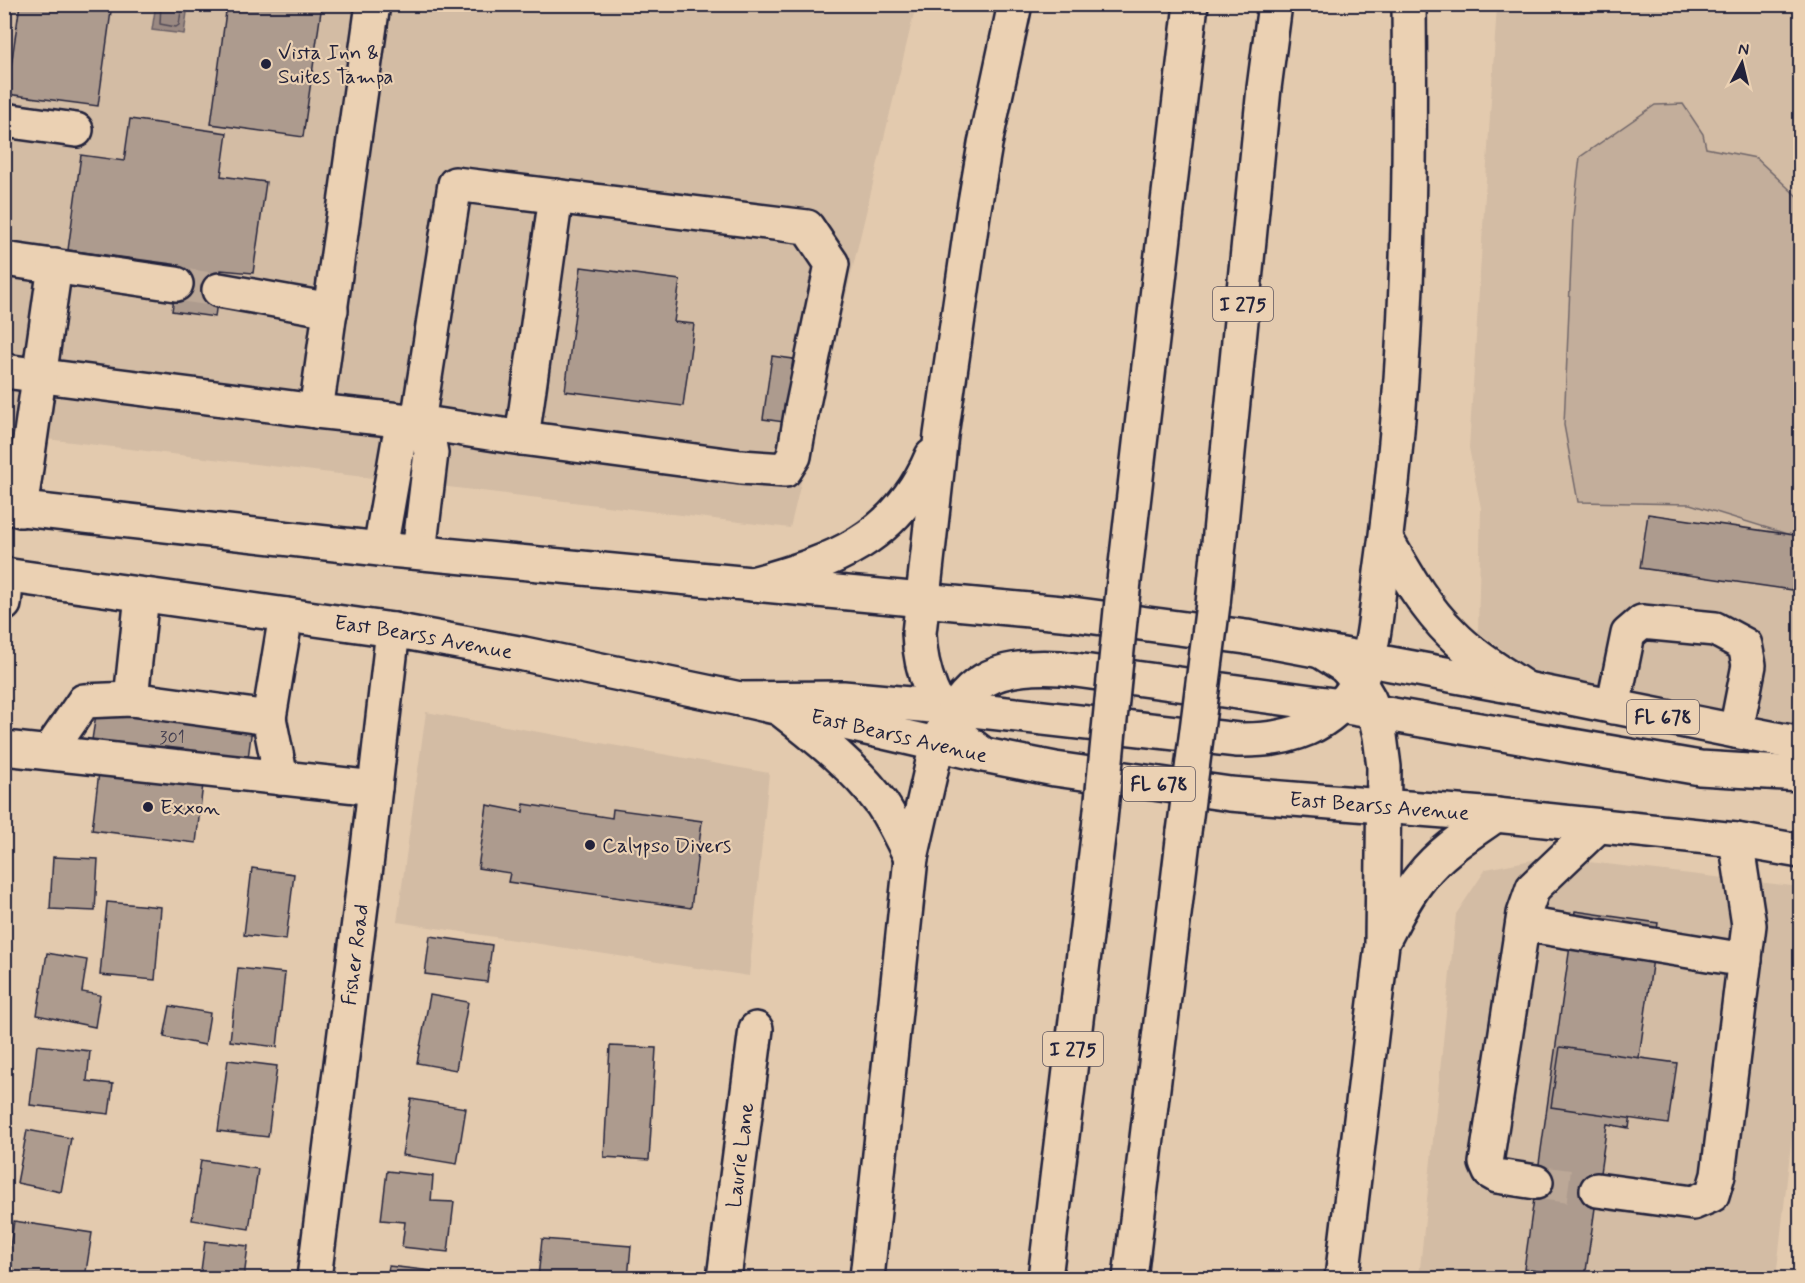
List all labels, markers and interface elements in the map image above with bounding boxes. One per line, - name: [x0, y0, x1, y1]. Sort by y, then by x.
- north arrow: [1712, 33, 1772, 93]
- place label: Vista Inn & Suites Tampa: [278, 39, 394, 91]
- text: N: [1737, 39, 1750, 61]
- marker: Vista Inn & Suites Tampa: [259, 57, 273, 71]
- road number: I 275: [1213, 287, 1273, 321]
- street label: East Bearss Avenue: [332, 609, 515, 667]
- road number: FL 678: [1627, 700, 1699, 734]
- street label: East Bearss Avenue: [808, 703, 990, 770]
- house number: 301: [159, 726, 185, 750]
- road number: FL 678: [1123, 767, 1195, 801]
- street label: East Bearss Avenue: [1288, 786, 1470, 828]
- place label: Exxon: [160, 794, 221, 822]
- marker: Exxon: [141, 800, 155, 814]
- place label: Calypso Divers: [602, 832, 731, 860]
- marker: Calypso Divers: [583, 838, 597, 852]
- street label: Fisher Road: [336, 902, 376, 1007]
- road number: I 275: [1043, 1032, 1103, 1066]
- street label: Laurie Lane: [720, 1101, 761, 1210]

